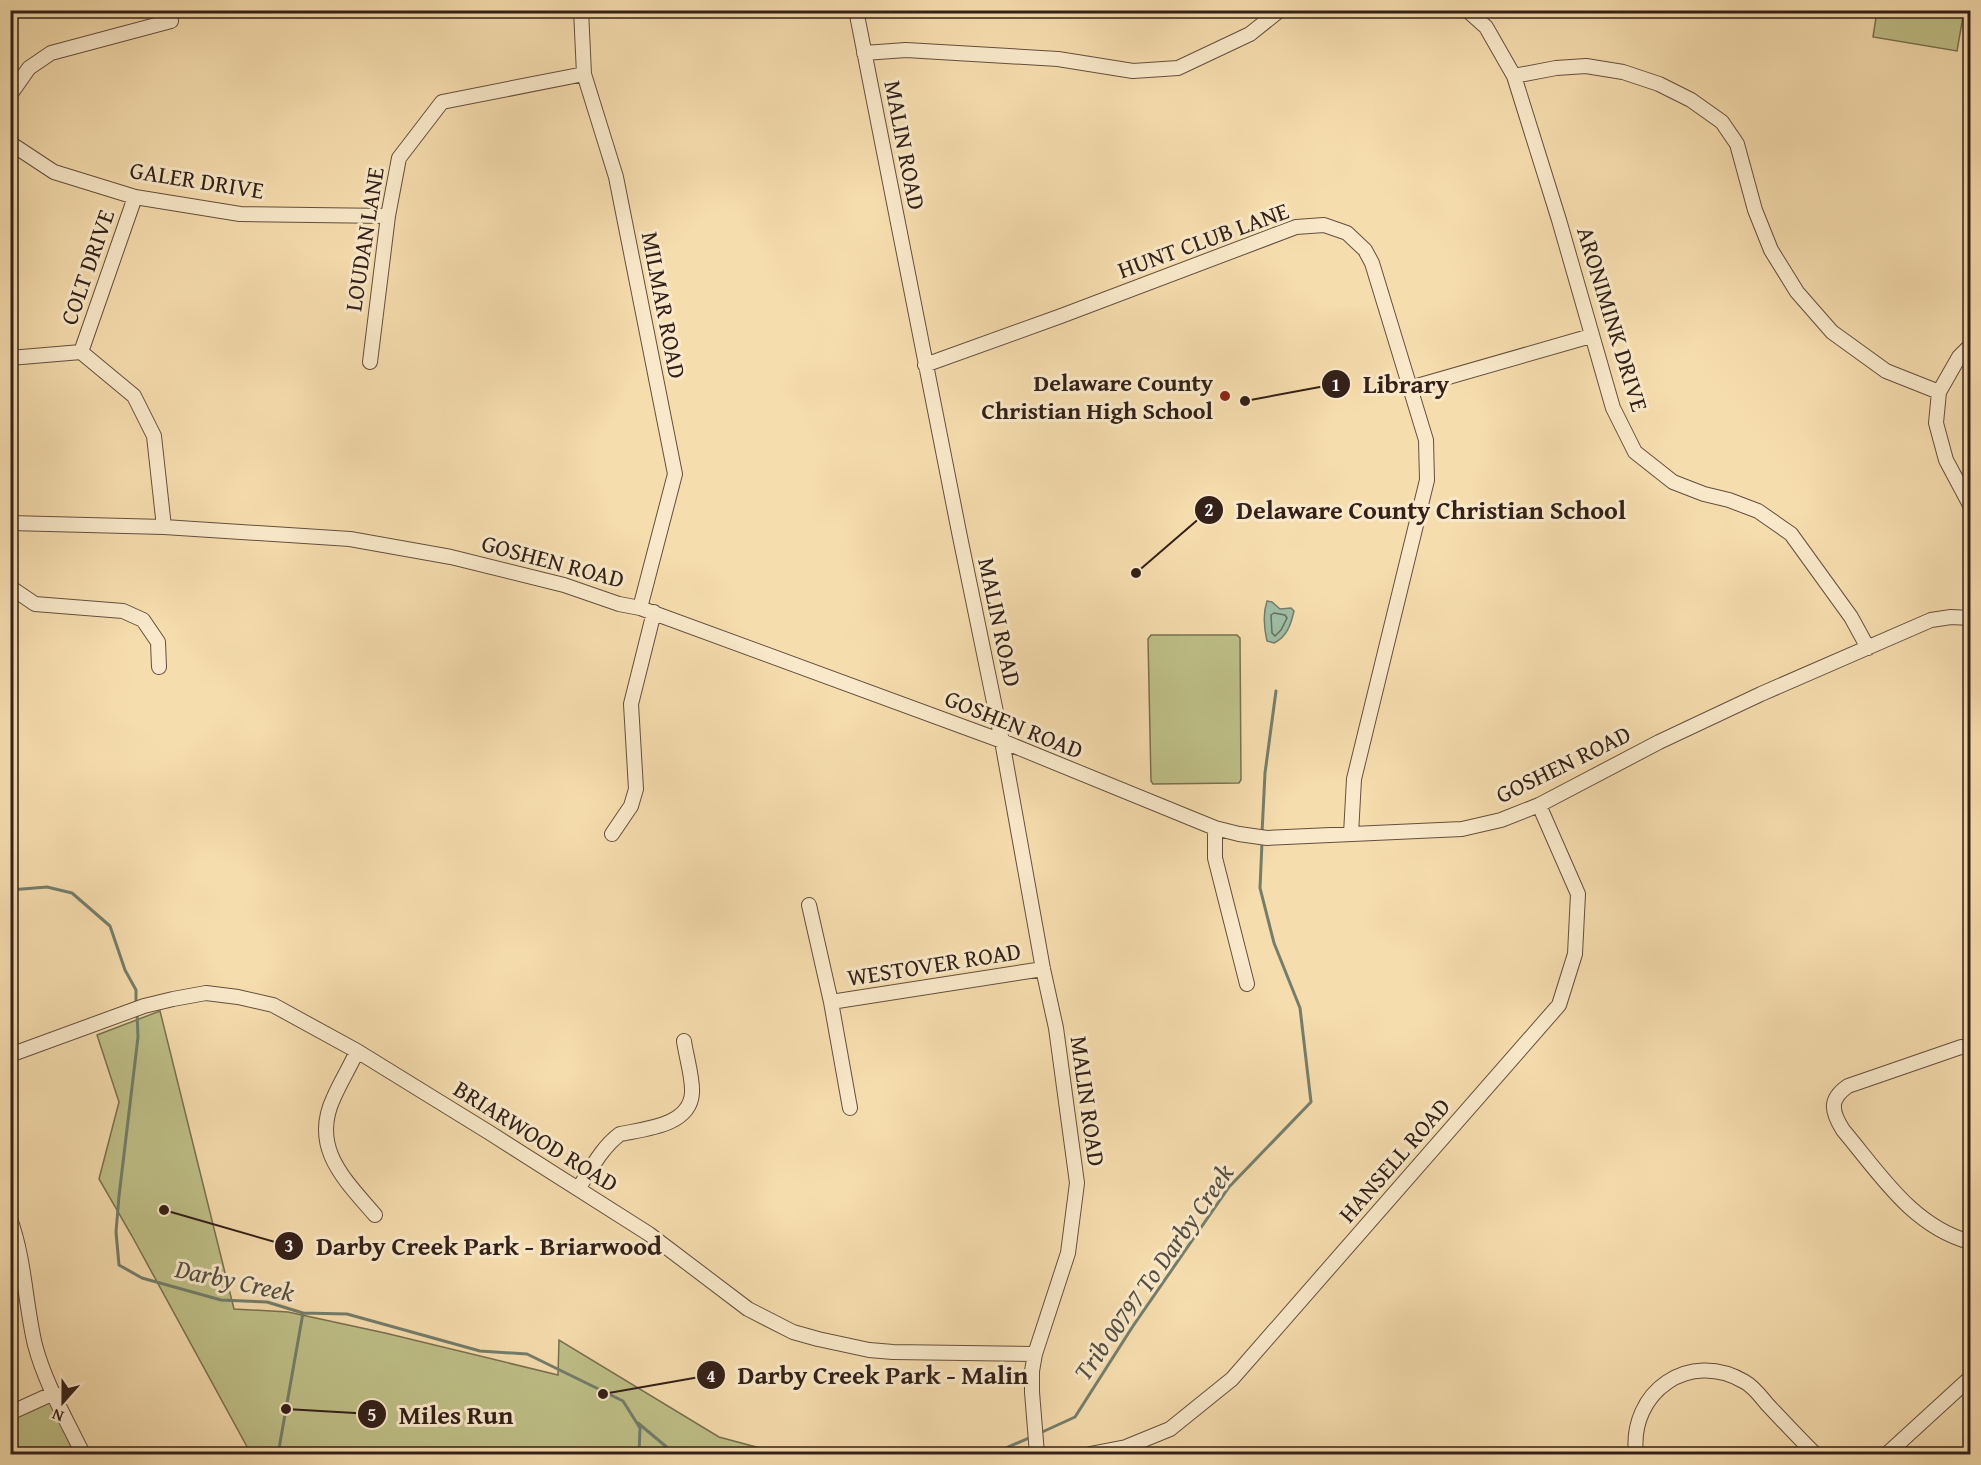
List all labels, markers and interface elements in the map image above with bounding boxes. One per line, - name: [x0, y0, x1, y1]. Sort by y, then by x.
- street label: MALIN ROAD: [875, 77, 935, 213]
- street label: GALER DRIVE: [127, 152, 267, 208]
- street label: LOUDAN LANE: [335, 164, 393, 314]
- street label: HUNT CLUB LANE: [1113, 193, 1293, 287]
- street label: COLT DRIVE: [51, 204, 123, 330]
- street label: ARONIMINK DRIVE: [1568, 222, 1658, 416]
- street label: MILMAR ROAD: [633, 229, 695, 381]
- callout: Library: [1321, 362, 1461, 406]
- text: Library: [1363, 364, 1450, 403]
- place label: Delaware County Christian High School: [982, 365, 1214, 428]
- text: 1: [1331, 371, 1341, 398]
- marker: Delaware County Christian High School: [1218, 389, 1232, 403]
- callout: Delaware County Christian School: [1194, 488, 1638, 532]
- text: Delaware County Christian School: [1236, 490, 1626, 529]
- text: 2: [1204, 496, 1214, 523]
- street label: GOSHEN ROAD: [478, 525, 628, 597]
- street label: MALIN ROAD: [969, 554, 1031, 690]
- street label: GOSHEN ROAD: [940, 680, 1088, 768]
- street label: GOSHEN ROAD: [1490, 716, 1636, 812]
- street label: WESTOVER ROAD: [845, 933, 1023, 995]
- street label: MALIN ROAD: [1062, 1034, 1114, 1168]
- street label: BRIARWOOD ROAD: [447, 1071, 625, 1201]
- street label: HANSELL ROAD: [1330, 1090, 1458, 1230]
- water label: Trib 00797 To Darby Creek: [1063, 1155, 1243, 1388]
- callout: Darby Creek Park - Briarwood: [274, 1224, 674, 1268]
- text: Darby Creek Park - Briarwood: [316, 1226, 662, 1265]
- text: 3: [284, 1232, 294, 1259]
- water label: Darby Creek: [171, 1248, 298, 1312]
- callout: Darby Creek Park - Malin: [696, 1353, 1041, 1397]
- text: Darby Creek Park - Malin: [738, 1355, 1029, 1394]
- text: 4: [706, 1362, 716, 1389]
- north arrow: [33, 1372, 93, 1432]
- callout: Miles Run: [357, 1392, 525, 1436]
- text: Miles Run: [399, 1395, 514, 1434]
- text: 5: [367, 1401, 377, 1428]
- text: N: [48, 1403, 67, 1429]

